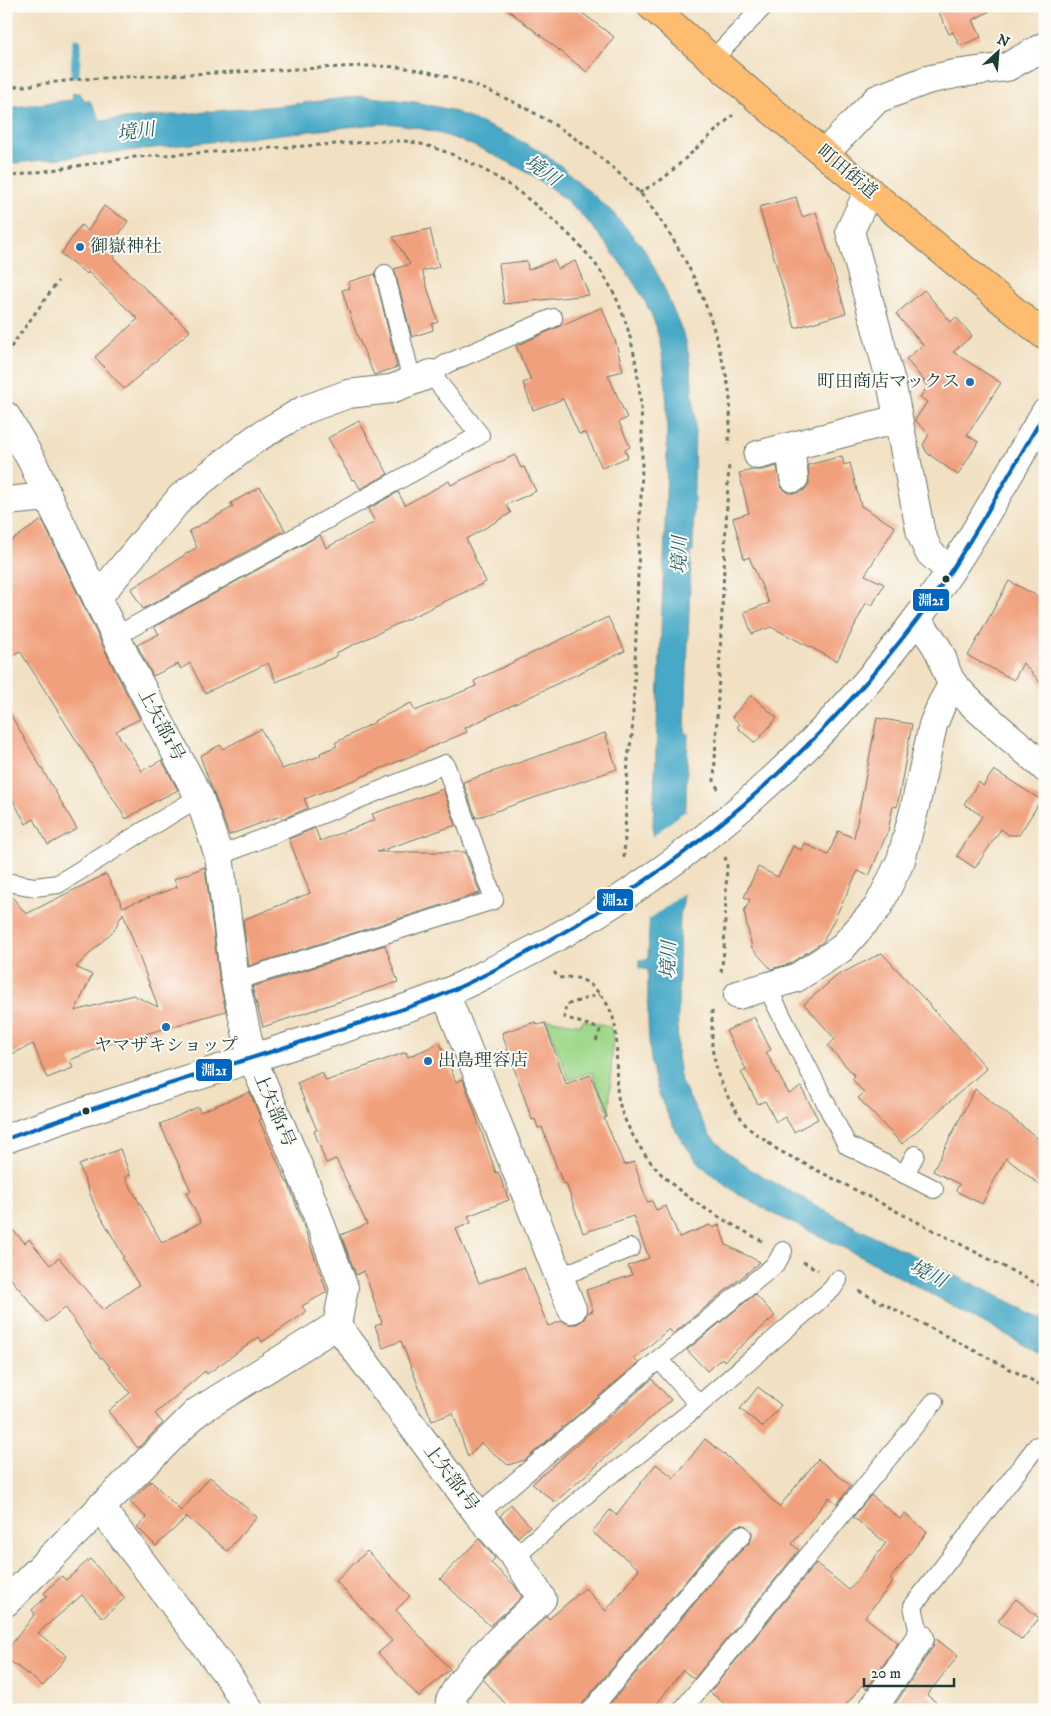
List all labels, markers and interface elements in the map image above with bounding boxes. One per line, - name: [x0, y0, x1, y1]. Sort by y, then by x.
- north arrow: [974, 28, 1024, 78]
- text: N: [994, 31, 1013, 52]
- water label: 境川: [116, 118, 158, 146]
- street label: 町田街道: [812, 140, 882, 204]
- water label: 境川: [520, 151, 566, 192]
- place label: 御嶽神社: [90, 236, 162, 258]
- marker: 御嶽神社: [74, 241, 86, 253]
- place label: 町田商店マックス: [817, 371, 960, 393]
- marker: 町田商店マックス: [964, 376, 976, 388]
- water label: 境川: [668, 534, 692, 574]
- unlabelled marker: [941, 574, 951, 584]
- line badge: 淵21: [912, 588, 950, 612]
- text: 淵21: [918, 592, 944, 610]
- street label: 上矢部1号: [133, 685, 189, 765]
- line badge: 淵21: [596, 888, 634, 912]
- text: 淵21: [602, 892, 628, 910]
- water label: 境川: [657, 939, 681, 979]
- marker: ヤマザキショップ: [160, 1021, 172, 1033]
- place label: ヤマザキショップ: [94, 1035, 238, 1057]
- place label: 出島理容店: [438, 1050, 528, 1072]
- marker: 出島理容店: [422, 1055, 434, 1067]
- line badge: 淵21: [195, 1058, 233, 1082]
- text: 淵21: [201, 1062, 227, 1080]
- street label: 上矢部1号: [249, 1070, 299, 1150]
- unlabelled marker: [81, 1106, 91, 1116]
- water label: 境川: [906, 1255, 952, 1294]
- street label: 上矢部1号: [419, 1440, 483, 1516]
- scale bar: [864, 1656, 954, 1688]
- text: 20 m: [871, 1664, 901, 1683]

